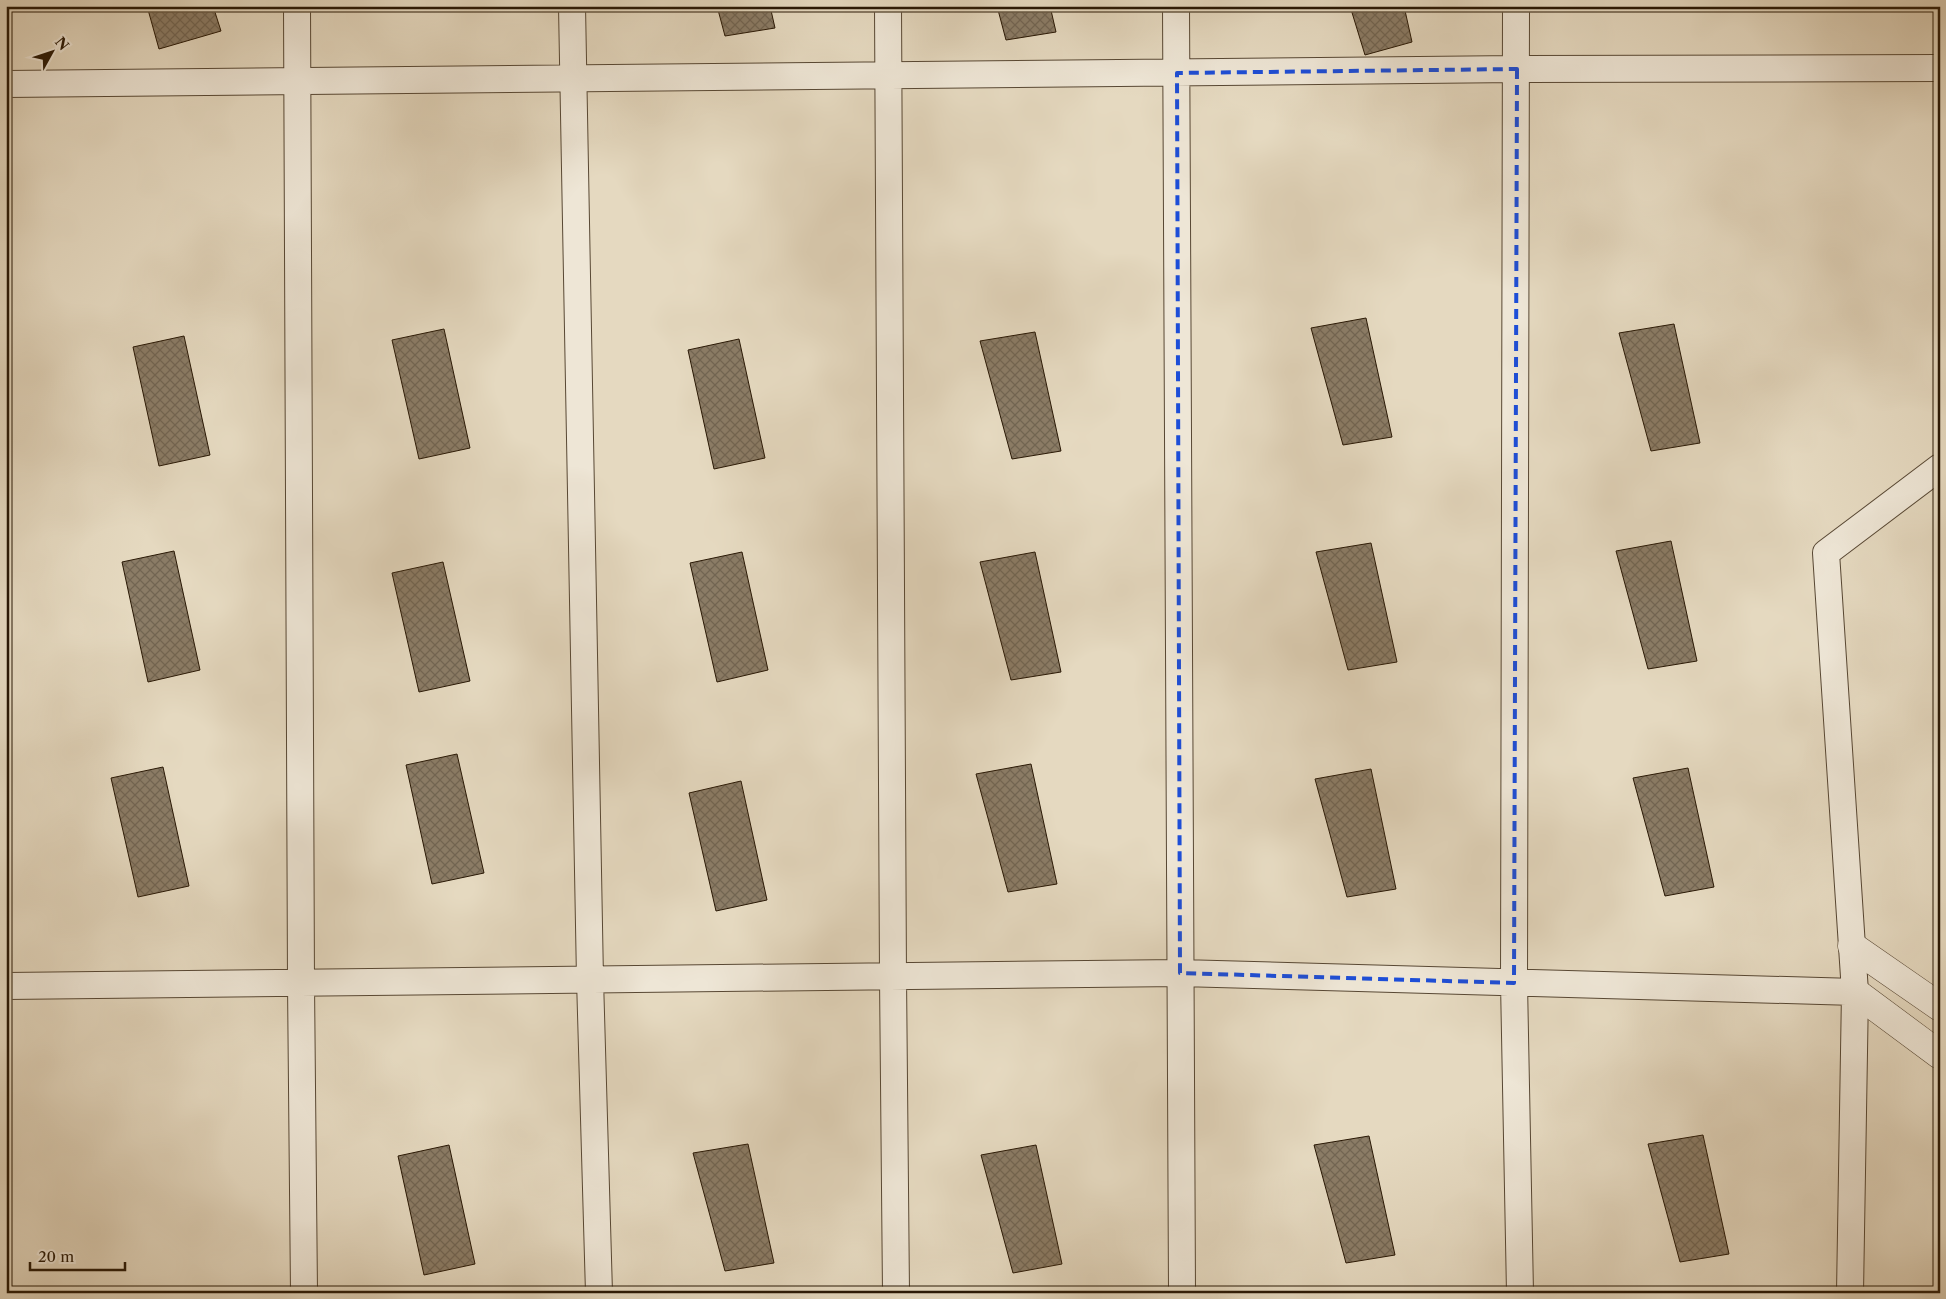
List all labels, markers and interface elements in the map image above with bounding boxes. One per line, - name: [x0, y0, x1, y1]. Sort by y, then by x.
- north arrow: [28, 28, 78, 78]
- text: N: [51, 33, 73, 54]
- scale bar: [30, 1239, 125, 1271]
- text: 20 m: [38, 1247, 74, 1266]

